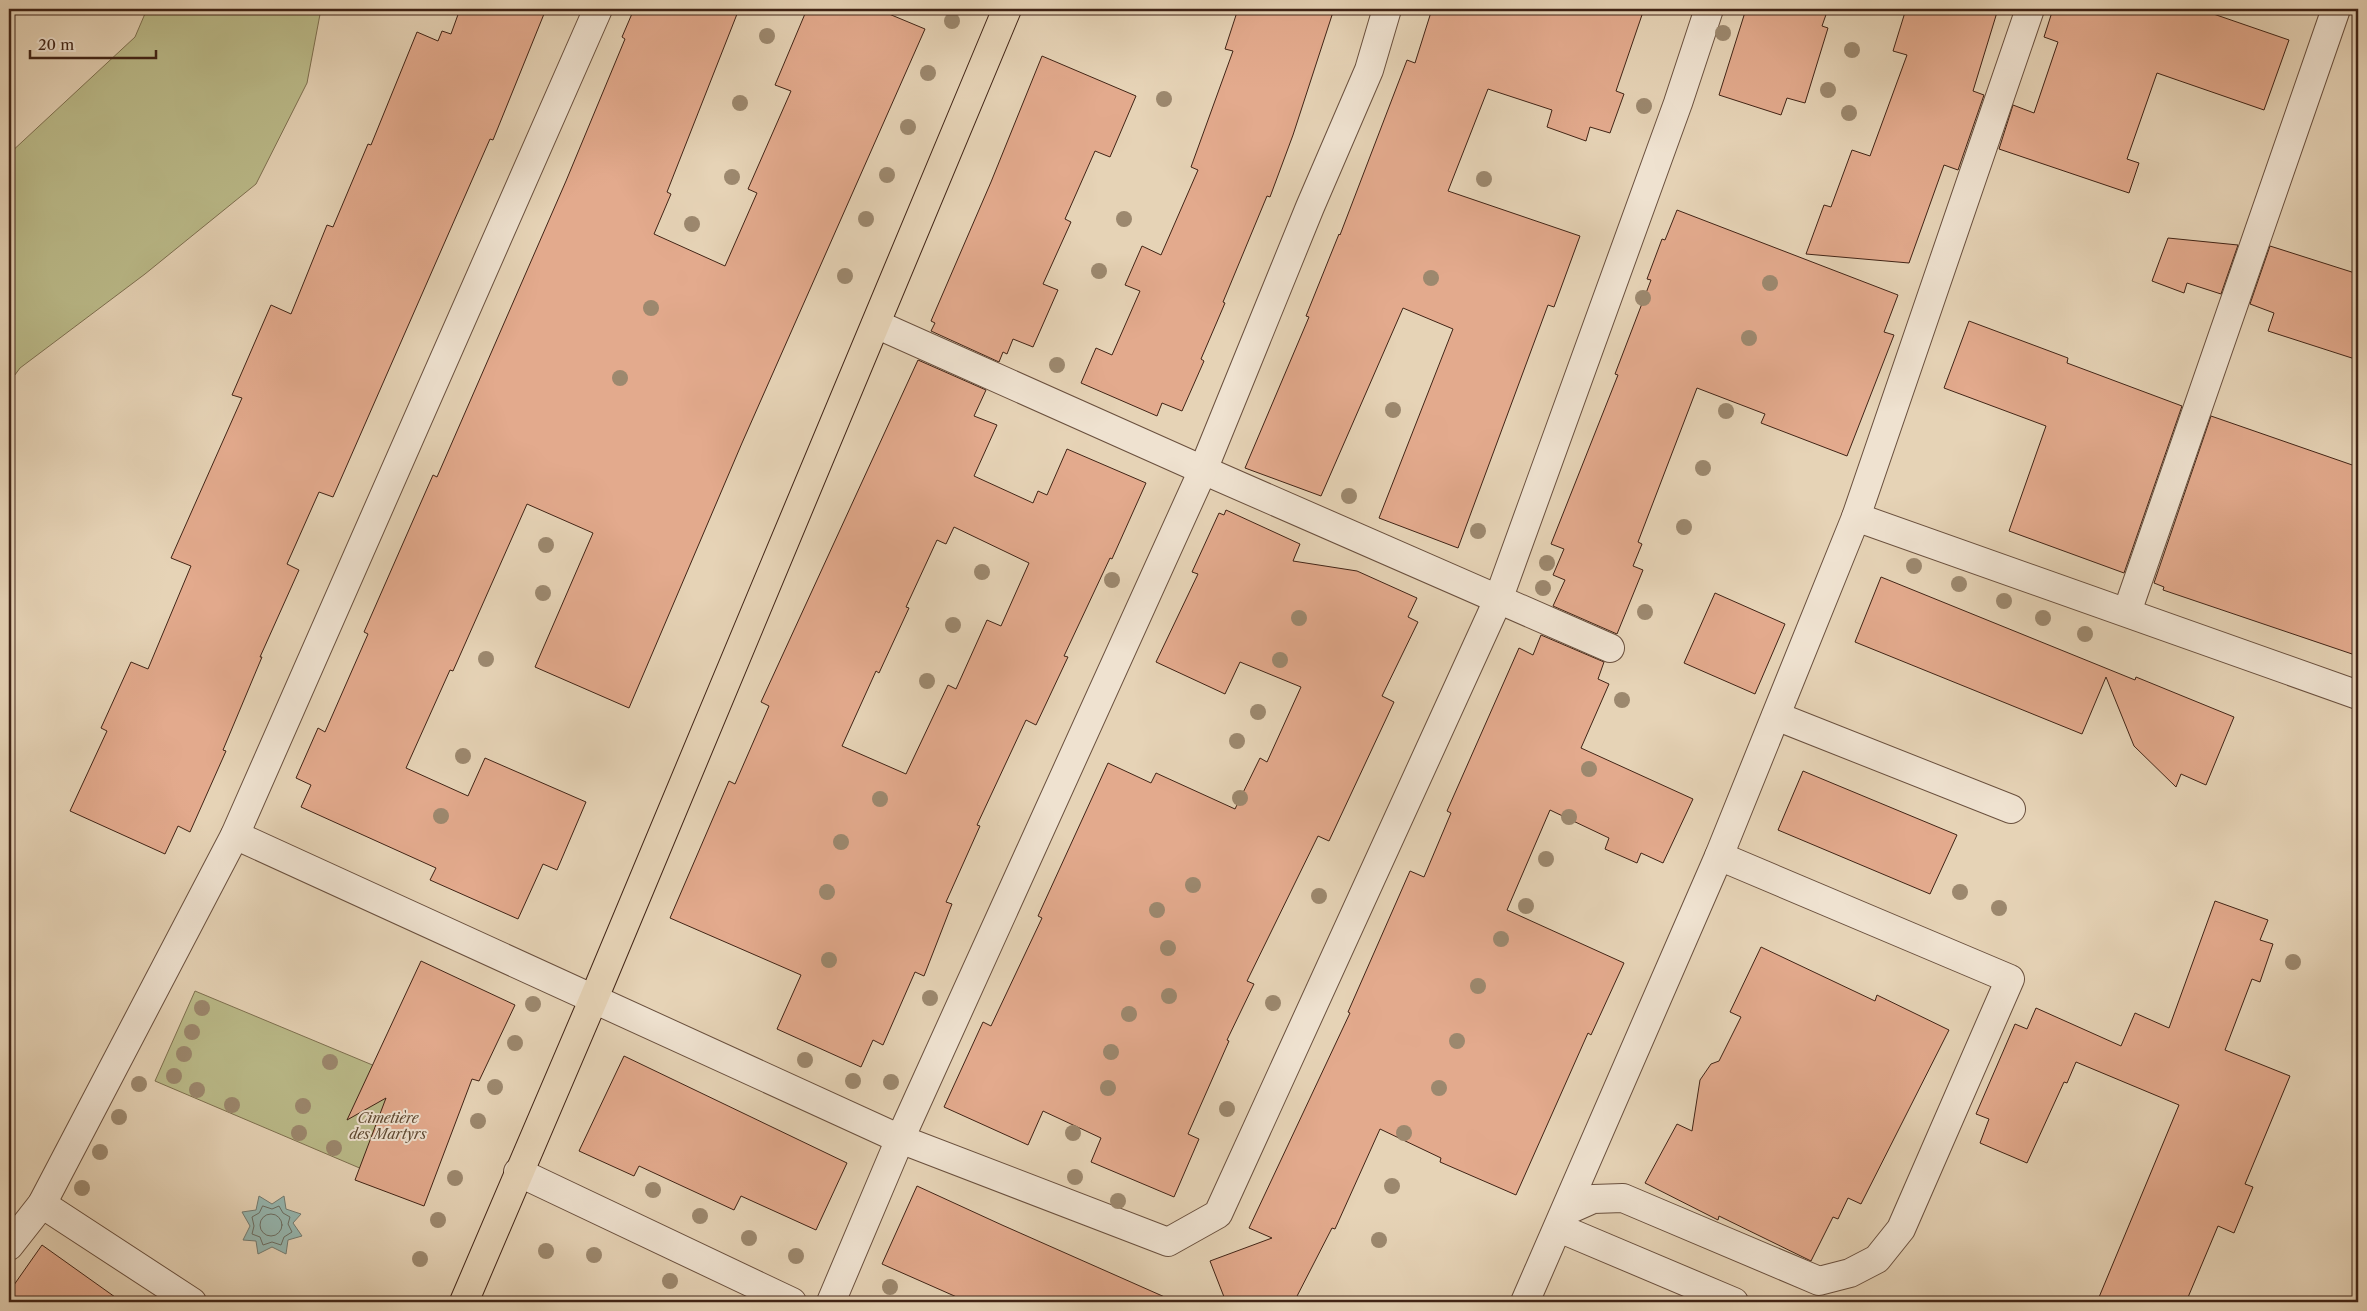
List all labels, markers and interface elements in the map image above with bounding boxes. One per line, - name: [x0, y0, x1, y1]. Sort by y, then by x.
- scale bar: [30, 28, 156, 60]
- text: 20 m: [38, 35, 74, 54]
- park label: Cimetière des Martyrs: [349, 1109, 427, 1143]

